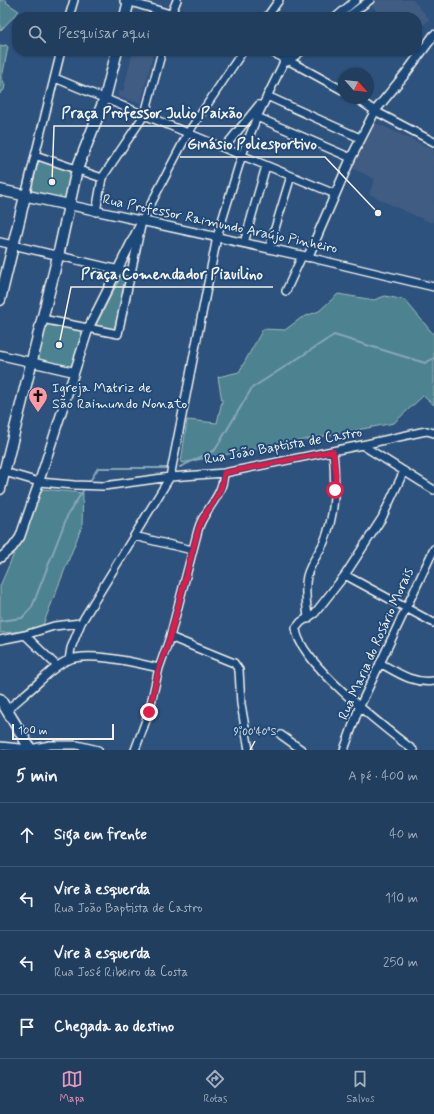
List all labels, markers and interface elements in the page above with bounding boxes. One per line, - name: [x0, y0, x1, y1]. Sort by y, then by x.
- search box: [12, 12, 422, 56]
- icon: search: [26, 23, 48, 45]
- text: Pesquisar aqui: [58, 24, 150, 44]
- north arrow: [338, 68, 374, 104]
- callout: Praça Professor Julio Paixão: [54, 99, 250, 126]
- text: Praça Professor Julio Paixão: [62, 104, 243, 124]
- callout: Ginásio Poliesportivo: [180, 130, 325, 157]
- text: Ginásio Poliesportivo: [187, 135, 317, 155]
- street label: Rua Professor Raimundo Araújo Pinheiro: [101, 190, 339, 258]
- callout: Praça Comendador Piauilino: [71, 260, 273, 287]
- text: Praça Comendador Piauilino: [81, 265, 264, 285]
- place label: Igreja Matriz de São Raimundo Nonato: [52, 379, 188, 413]
- church icon: Igreja Matriz de São Raimundo Nonato: [27, 385, 49, 413]
- street label: Rua João Baptista de Castro: [203, 423, 363, 469]
- route start: [326, 481, 344, 499]
- street label: Rua Maria do Rosário Morais: [334, 565, 418, 723]
- route end: [140, 703, 158, 721]
- scale bar: [12, 722, 114, 741]
- text: 100 m: [18, 724, 48, 738]
- text: 9°00'40"S: [234, 725, 277, 739]
- text: 5 min: [16, 765, 58, 787]
- text: A pé · 400 m: [348, 768, 418, 785]
- icon: ahead: [16, 824, 38, 846]
- text: Siga em frente: [54, 825, 147, 845]
- text: 40 m: [389, 826, 418, 843]
- text: Vire à esquerda: [54, 880, 150, 900]
- icon: left: [16, 888, 38, 910]
- text: 110 m: [385, 890, 418, 907]
- text: Rua João Baptista de Castro: [54, 900, 203, 917]
- text: Vire à esquerda: [54, 944, 150, 964]
- icon: left: [16, 952, 38, 974]
- text: 250 m: [383, 954, 418, 971]
- text: Rua José Ribeiro da Costa: [54, 964, 188, 981]
- icon: arrive: [16, 1016, 38, 1038]
- text: Chegada ao destino: [54, 1017, 174, 1037]
- tab: Mapa: [59, 1068, 85, 1106]
- tab: Rotas: [203, 1068, 227, 1106]
- tab: Salvos: [346, 1068, 375, 1106]

